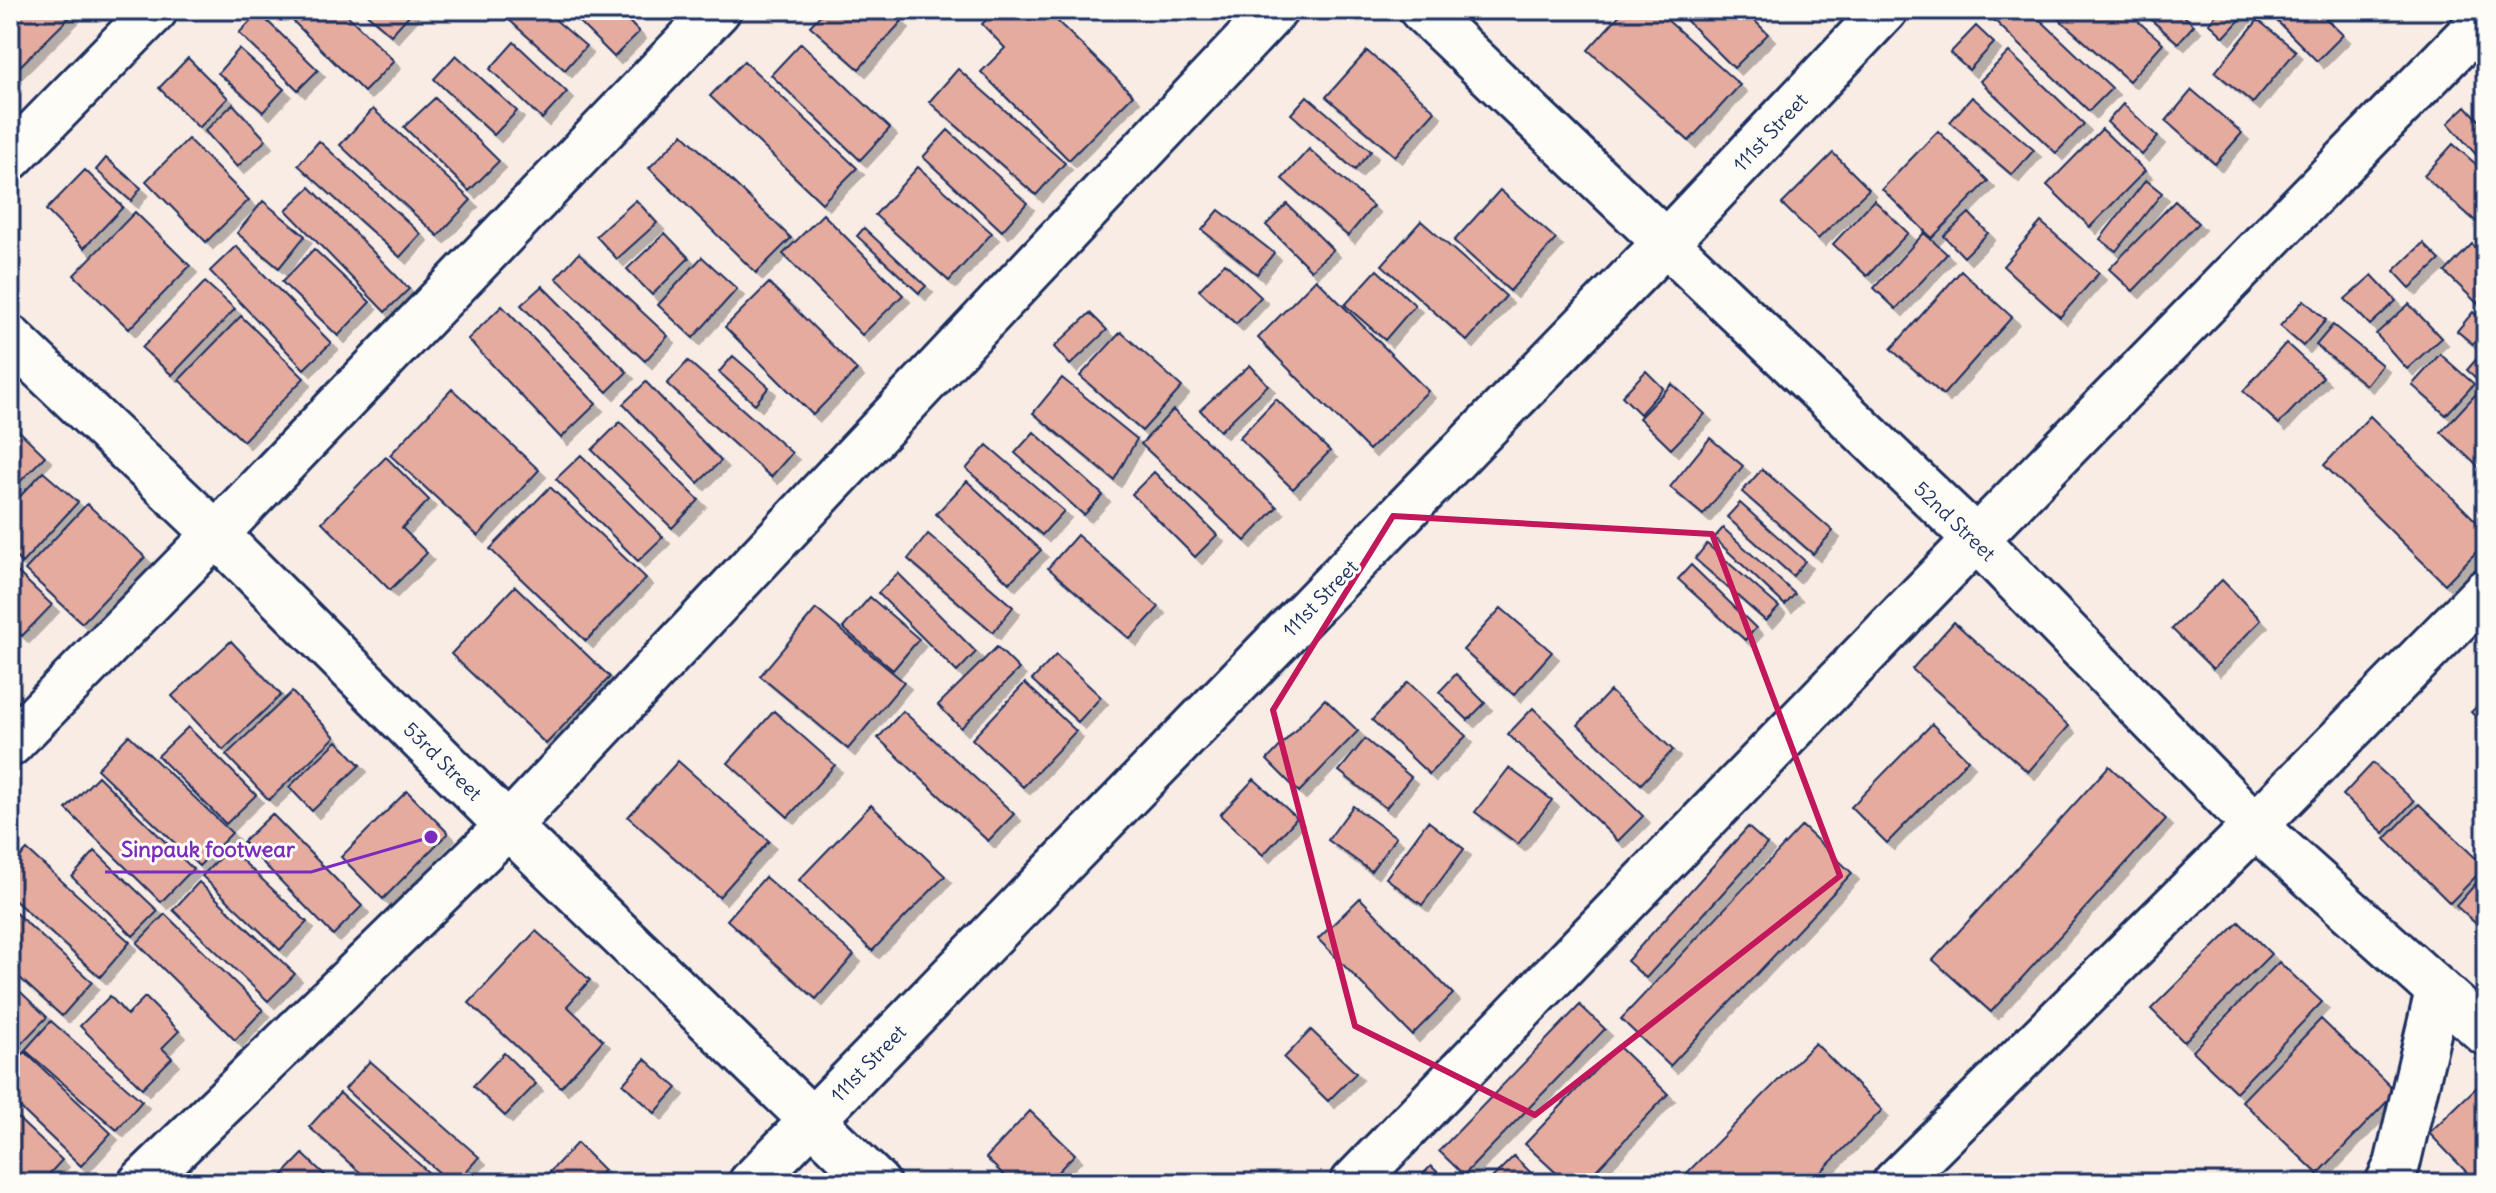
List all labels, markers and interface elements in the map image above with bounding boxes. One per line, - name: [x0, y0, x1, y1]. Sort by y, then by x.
- street label: 111st Street: [1728, 88, 1813, 176]
- street label: 52nd Street: [1909, 476, 2001, 566]
- street label: 111st Street: [1277, 554, 1363, 642]
- street label: 53rd Street: [399, 717, 488, 806]
- callout: Sinpauk footwear: [105, 826, 311, 872]
- text: Sinpauk footwear: [121, 835, 296, 863]
- street label: 111st Street: [825, 1019, 911, 1107]

